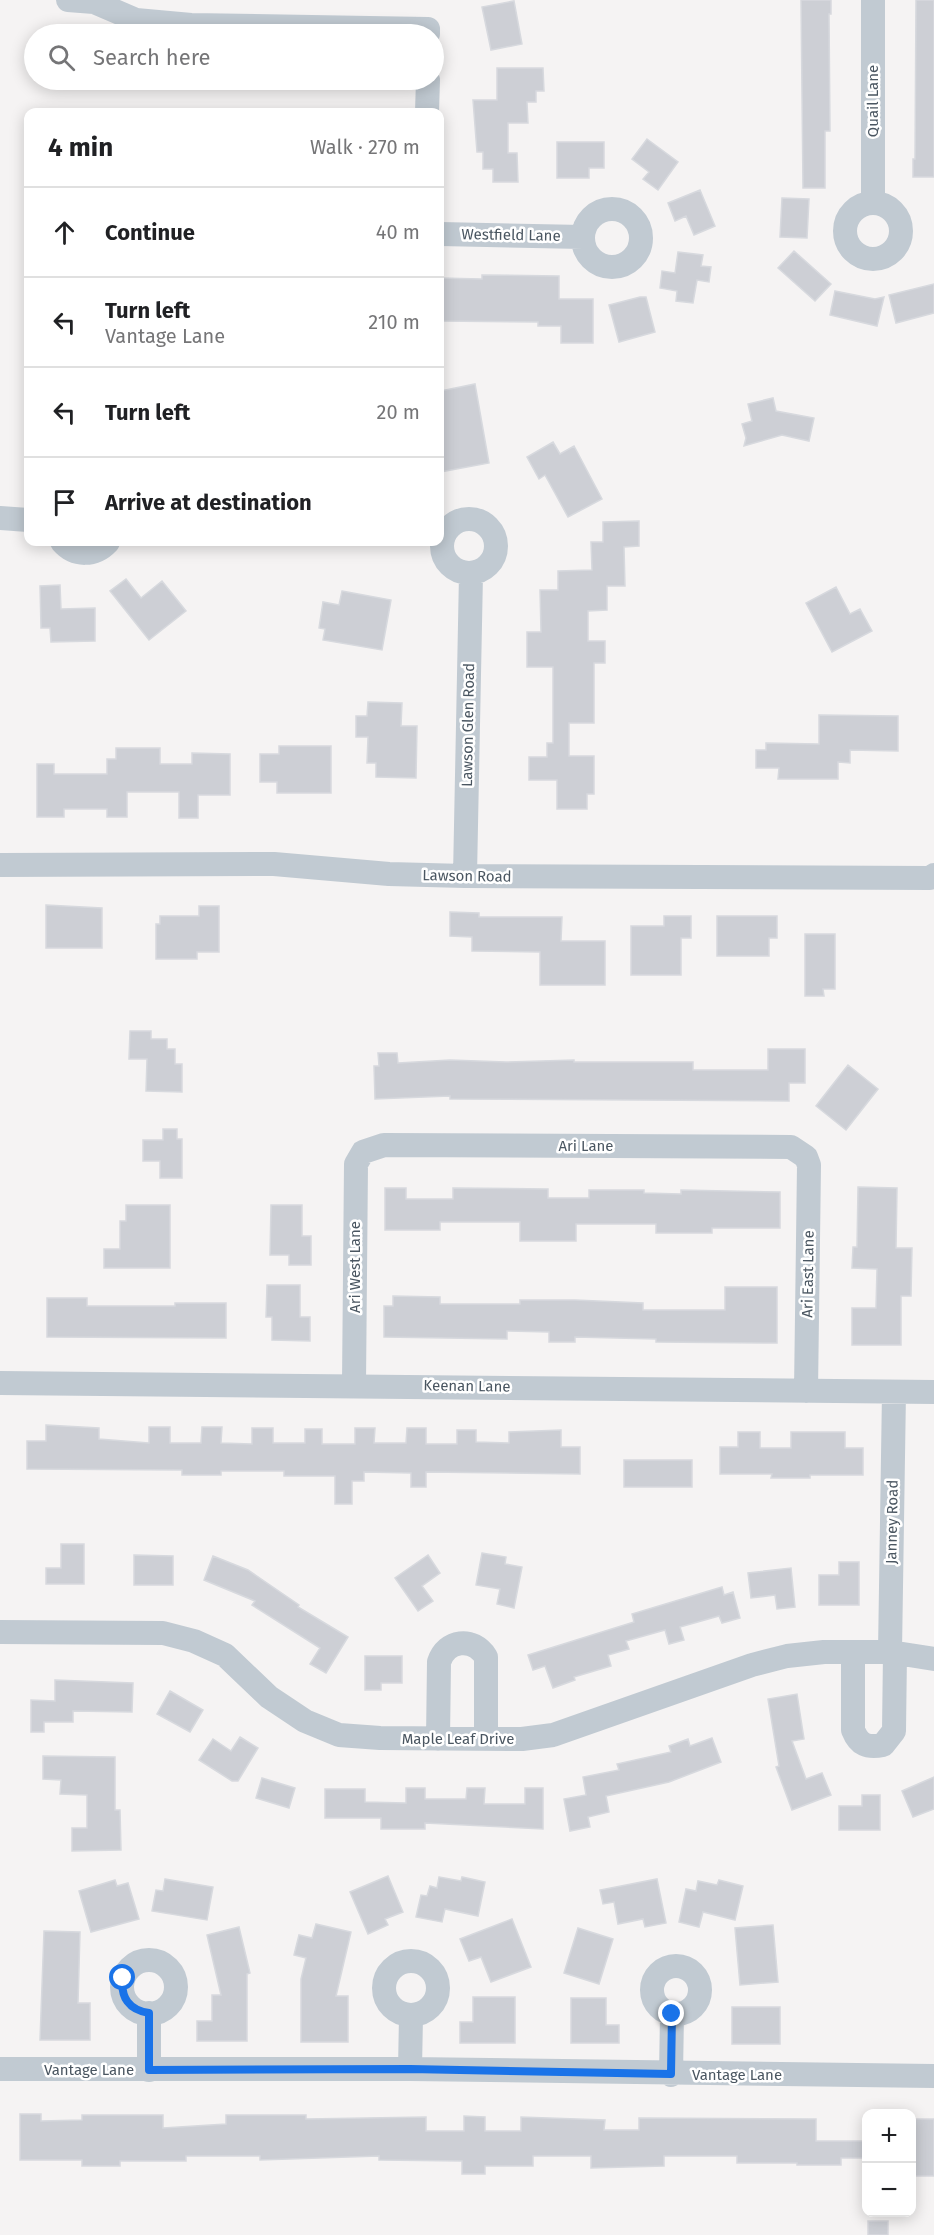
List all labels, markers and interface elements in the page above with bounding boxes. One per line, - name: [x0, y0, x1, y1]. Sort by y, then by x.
- search box: [24, 24, 444, 90]
- icon: search: [45, 41, 78, 74]
- text: Search here: [93, 44, 211, 71]
- street label: Quail Lane: [864, 65, 882, 137]
- text: 4 min: [48, 132, 113, 163]
- text: Walk · 270 m: [310, 135, 420, 159]
- icon: ahead: [48, 216, 81, 249]
- text: Continue: [105, 219, 195, 246]
- text: 40 m: [376, 220, 420, 244]
- street label: Westfield Lane: [461, 225, 561, 245]
- text: Turn left: [105, 297, 190, 324]
- icon: left: [48, 306, 81, 339]
- text: 210 m: [368, 310, 420, 334]
- text: Vantage Lane: [105, 324, 225, 348]
- icon: left: [48, 396, 81, 429]
- text: Turn left: [105, 399, 190, 426]
- text: 20 m: [377, 400, 420, 424]
- icon: arrive: [48, 486, 81, 519]
- text: Arrive at destination: [105, 489, 312, 516]
- street label: Lawson Glen Road: [458, 663, 478, 787]
- street label: Lawson Road: [422, 866, 512, 886]
- street label: Ari Lane: [558, 1137, 614, 1155]
- street label: Ari West Lane: [346, 1221, 364, 1313]
- street label: Ari East Lane: [798, 1230, 818, 1318]
- street label: Keenan Lane: [423, 1376, 511, 1396]
- street label: Janney Road: [882, 1480, 902, 1564]
- street label: Maple Leaf Drive: [402, 1730, 514, 1748]
- route start: [109, 1964, 135, 1990]
- route end: [658, 2000, 684, 2026]
- street label: Vantage Lane: [44, 2061, 134, 2079]
- street label: Vantage Lane: [692, 2066, 782, 2084]
- map controls: [862, 2109, 916, 2217]
- button: +: [862, 2109, 916, 2163]
- button: −: [862, 2163, 916, 2217]

